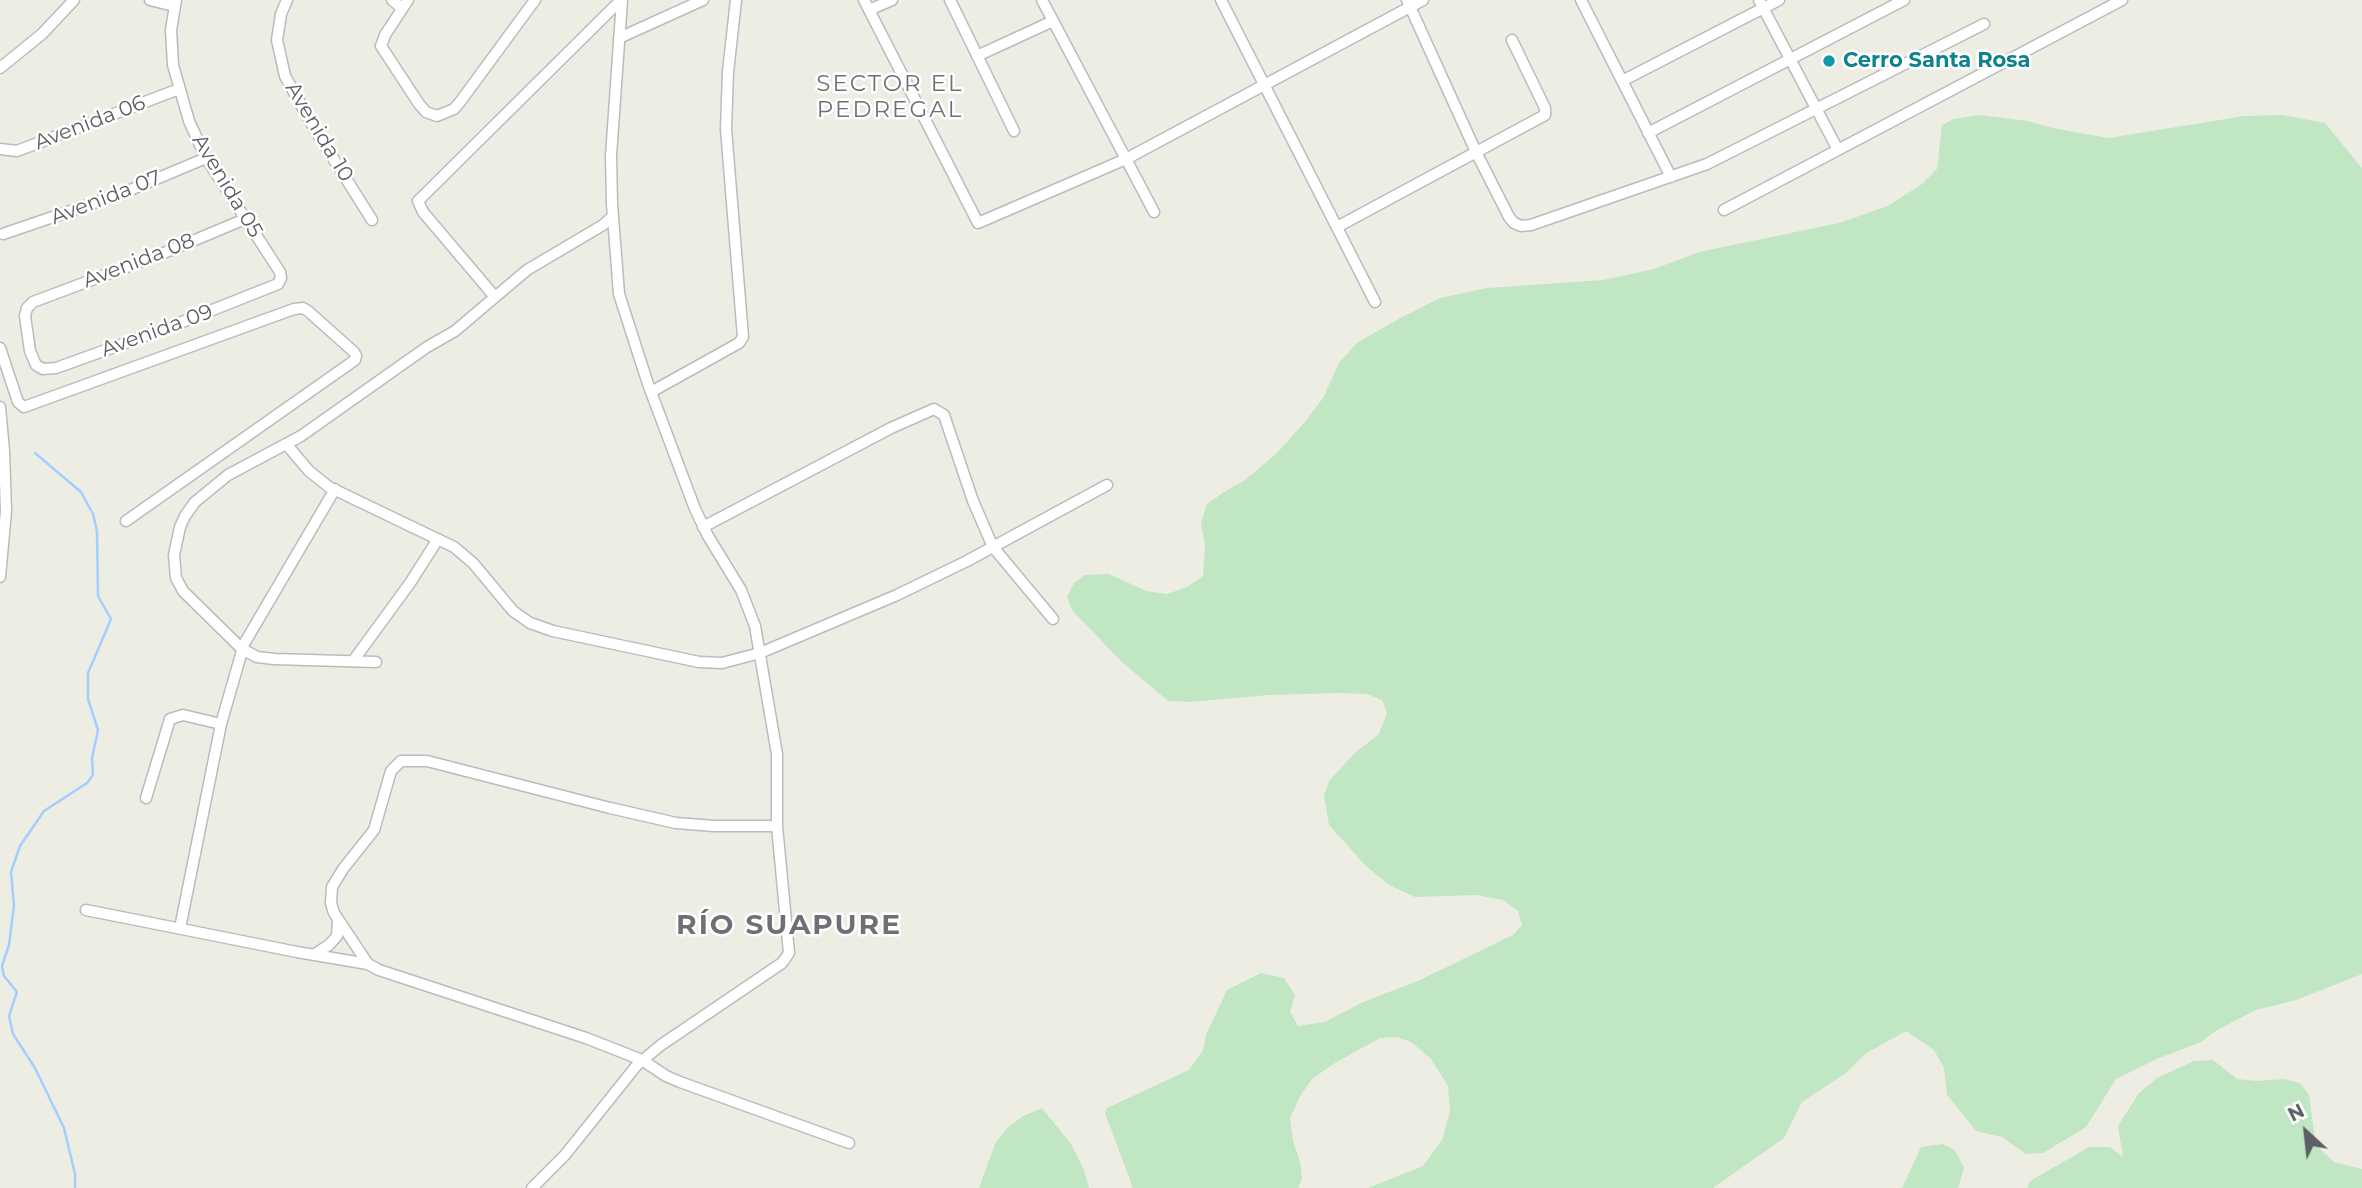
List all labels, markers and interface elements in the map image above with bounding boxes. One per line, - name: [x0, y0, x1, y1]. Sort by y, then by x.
- place label: Cerro Santa Rosa: [1843, 48, 2030, 74]
- marker: Cerro Santa Rosa: [1821, 53, 1837, 69]
- district label: SECTOR EL PEDREGAL: [817, 70, 963, 124]
- street label: Avenida 10: [279, 78, 359, 186]
- street label: Avenida 06: [31, 90, 149, 156]
- street label: Avenida 05: [186, 130, 268, 242]
- street label: Avenida 07: [47, 165, 165, 231]
- street label: Avenida 08: [80, 228, 198, 294]
- street label: Avenida 09: [98, 299, 216, 363]
- district label: RÍO SUAPURE: [677, 909, 901, 943]
- north arrow: [2271, 1097, 2341, 1167]
- text: N: [2284, 1099, 2308, 1127]

